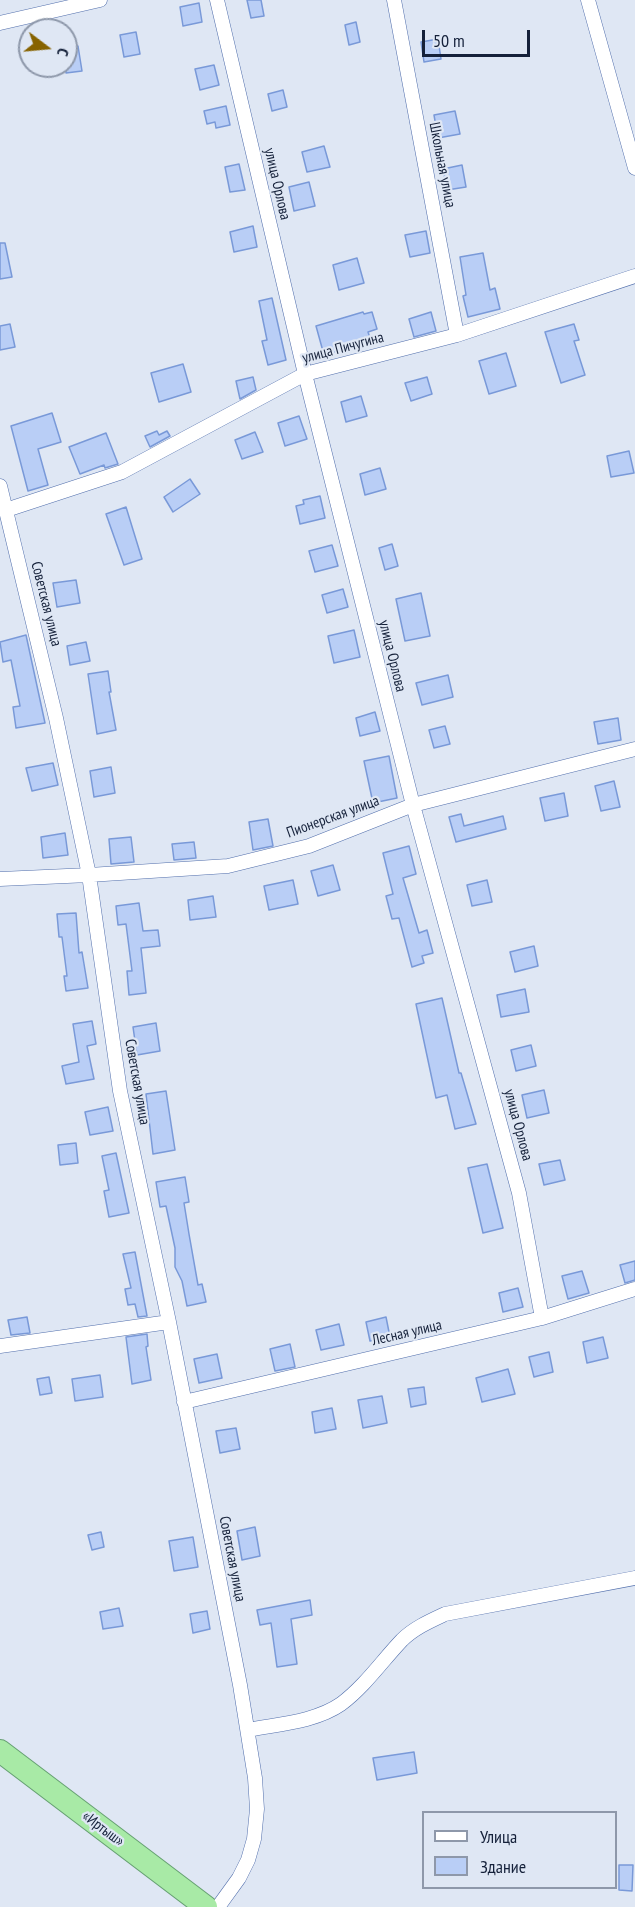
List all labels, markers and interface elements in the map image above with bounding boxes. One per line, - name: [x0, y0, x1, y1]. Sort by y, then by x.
- north arrow: [18, 18, 78, 78]
- scale bar: [425, 18, 533, 56]
- text: 50 m: [433, 29, 465, 52]
- text: С: [53, 46, 74, 59]
- street label: Школьная улица: [425, 121, 459, 209]
- street label: улица Орлова: [260, 146, 294, 222]
- street label: улица Пичугина: [300, 328, 386, 368]
- street label: Советская улица: [27, 560, 65, 648]
- street label: улица Орлова: [374, 618, 410, 694]
- street label: Пионерская улица: [284, 792, 382, 842]
- street label: Советская улица: [121, 1038, 153, 1126]
- street label: улица Орлова: [500, 1087, 536, 1163]
- street label: Лесная улица: [370, 1316, 444, 1350]
- street label: Советская улица: [215, 1515, 249, 1603]
- street label: «Иртыш»: [78, 1807, 128, 1851]
- legend: [422, 1811, 617, 1889]
- text: Улица: [480, 1825, 517, 1848]
- text: Здание: [480, 1855, 526, 1878]

